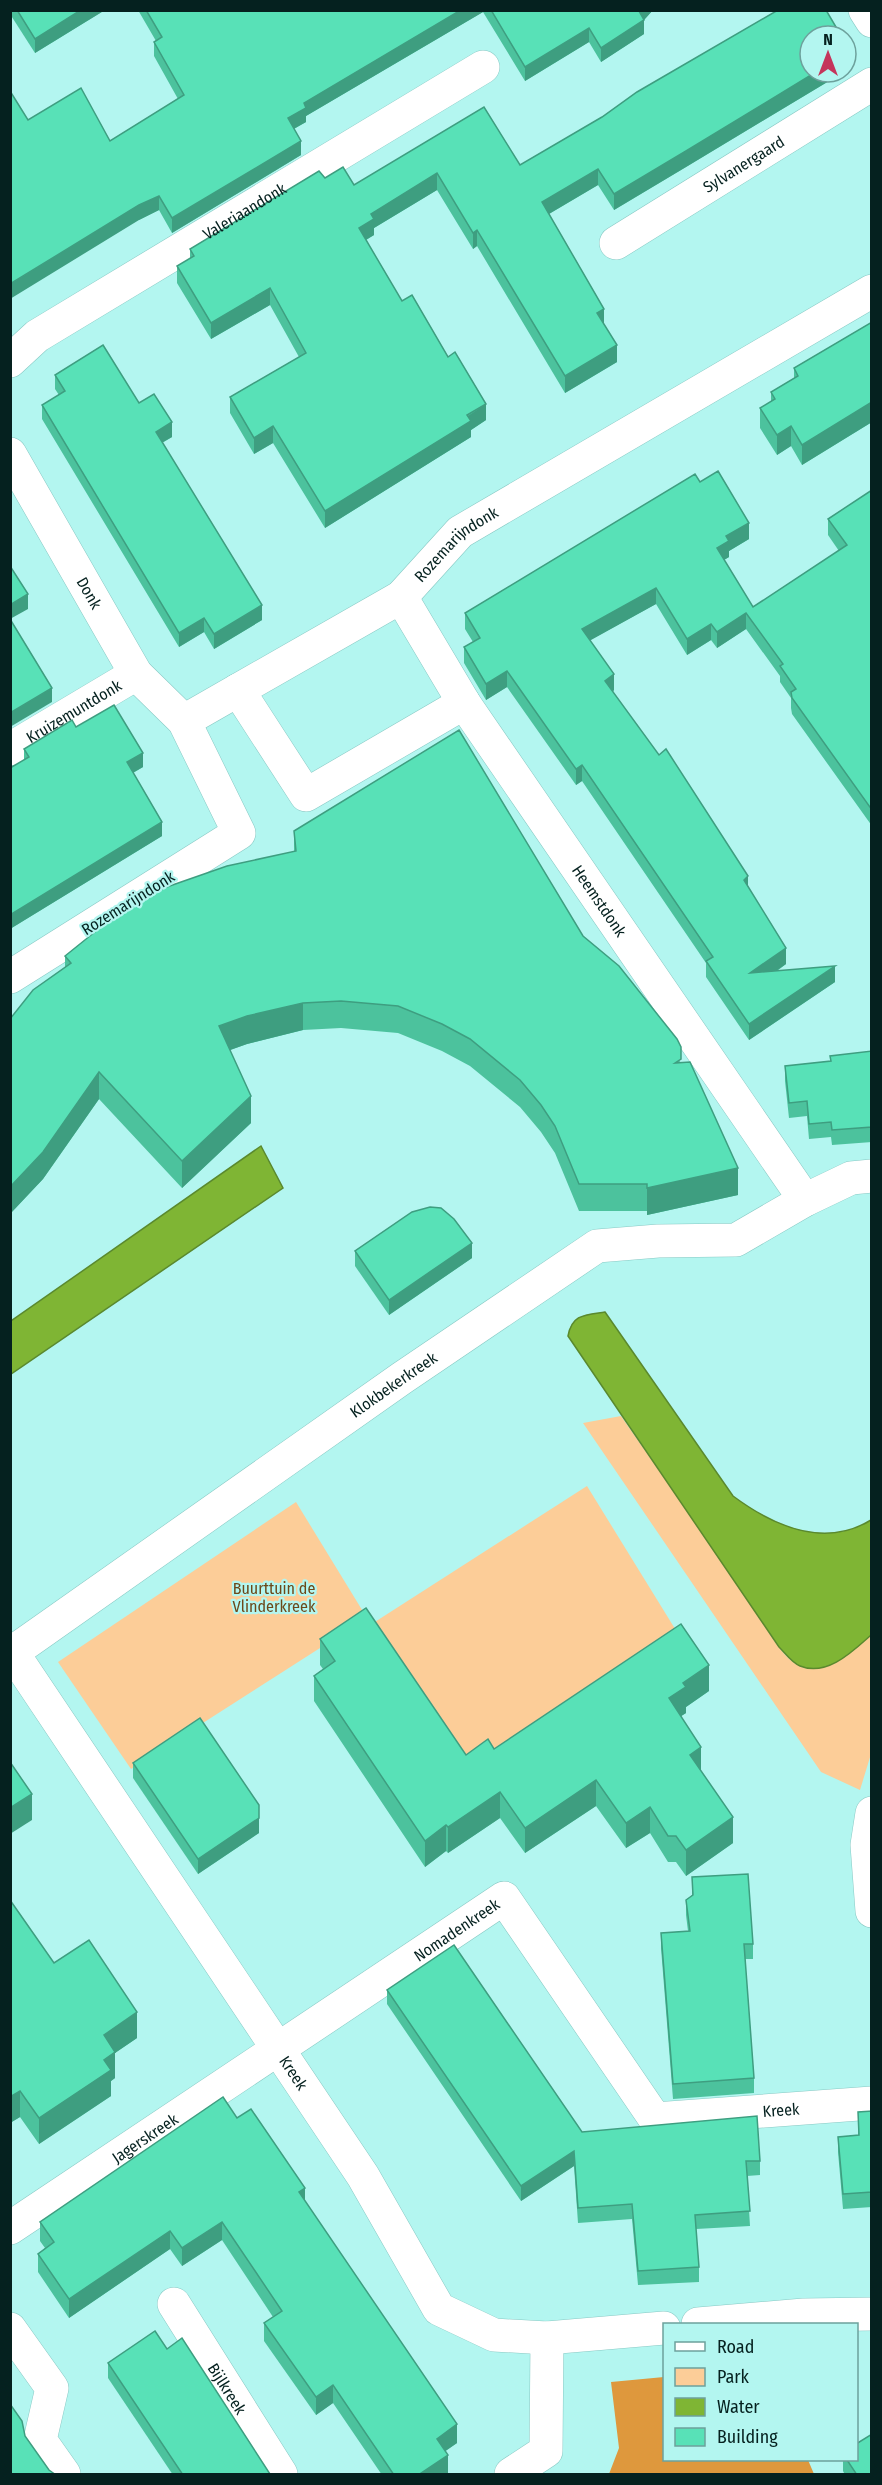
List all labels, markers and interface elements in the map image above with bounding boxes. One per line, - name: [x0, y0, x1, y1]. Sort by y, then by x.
- north arrow: [798, 24, 858, 84]
- text: N: [823, 30, 833, 49]
- street label: Sylvanergaard: [699, 132, 788, 196]
- street label: Valeriaandonk: [199, 178, 290, 243]
- street label: Rozemarijndonk: [410, 502, 502, 586]
- street label: Donk: [73, 574, 106, 613]
- street label: Kruizemuntdonk: [22, 675, 125, 747]
- street label: Heemstdonk: [568, 861, 631, 941]
- street label: Rozemarijndonk: [78, 867, 178, 939]
- street label: Klokbekerkreek: [346, 1347, 441, 1421]
- park label: Buurttuin de Vlinderkreek: [233, 1579, 316, 1616]
- street label: Nomadenkreek: [410, 1894, 503, 1965]
- street label: Kreek: [276, 2052, 312, 2094]
- street label: Kreek: [762, 2099, 801, 2121]
- street label: Jagerskreek: [108, 2109, 182, 2167]
- legend: [663, 2323, 858, 2461]
- text: Road: [717, 2336, 754, 2358]
- street label: Bijlkreek: [204, 2359, 251, 2418]
- text: Park: [717, 2366, 750, 2388]
- text: Water: [717, 2396, 760, 2418]
- text: Building: [717, 2426, 778, 2448]

